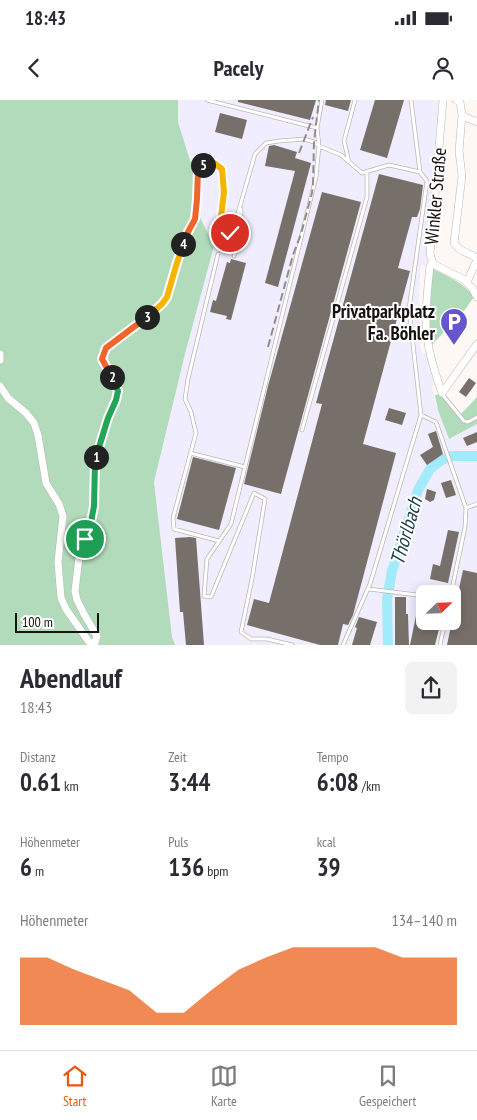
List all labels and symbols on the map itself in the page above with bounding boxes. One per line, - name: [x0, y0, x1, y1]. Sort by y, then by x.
- street label: Winkler Straße: [419, 146, 451, 246]
- pin: 5: [190, 152, 216, 178]
- pin: [209, 212, 251, 254]
- pin: 4: [170, 232, 196, 256]
- place label: Privatparkplatz Fa. Böhler: [332, 299, 435, 345]
- pin: 3: [134, 304, 160, 330]
- parking icon: Privatparkplatz Fa. Böhler: [439, 307, 469, 346]
- pin: 2: [100, 364, 124, 390]
- pin: 1: [84, 444, 108, 470]
- water label: Thörlbach: [384, 493, 428, 568]
- pin: [64, 518, 106, 560]
- north arrow: [416, 585, 461, 630]
- scale bar: [15, 610, 99, 633]

